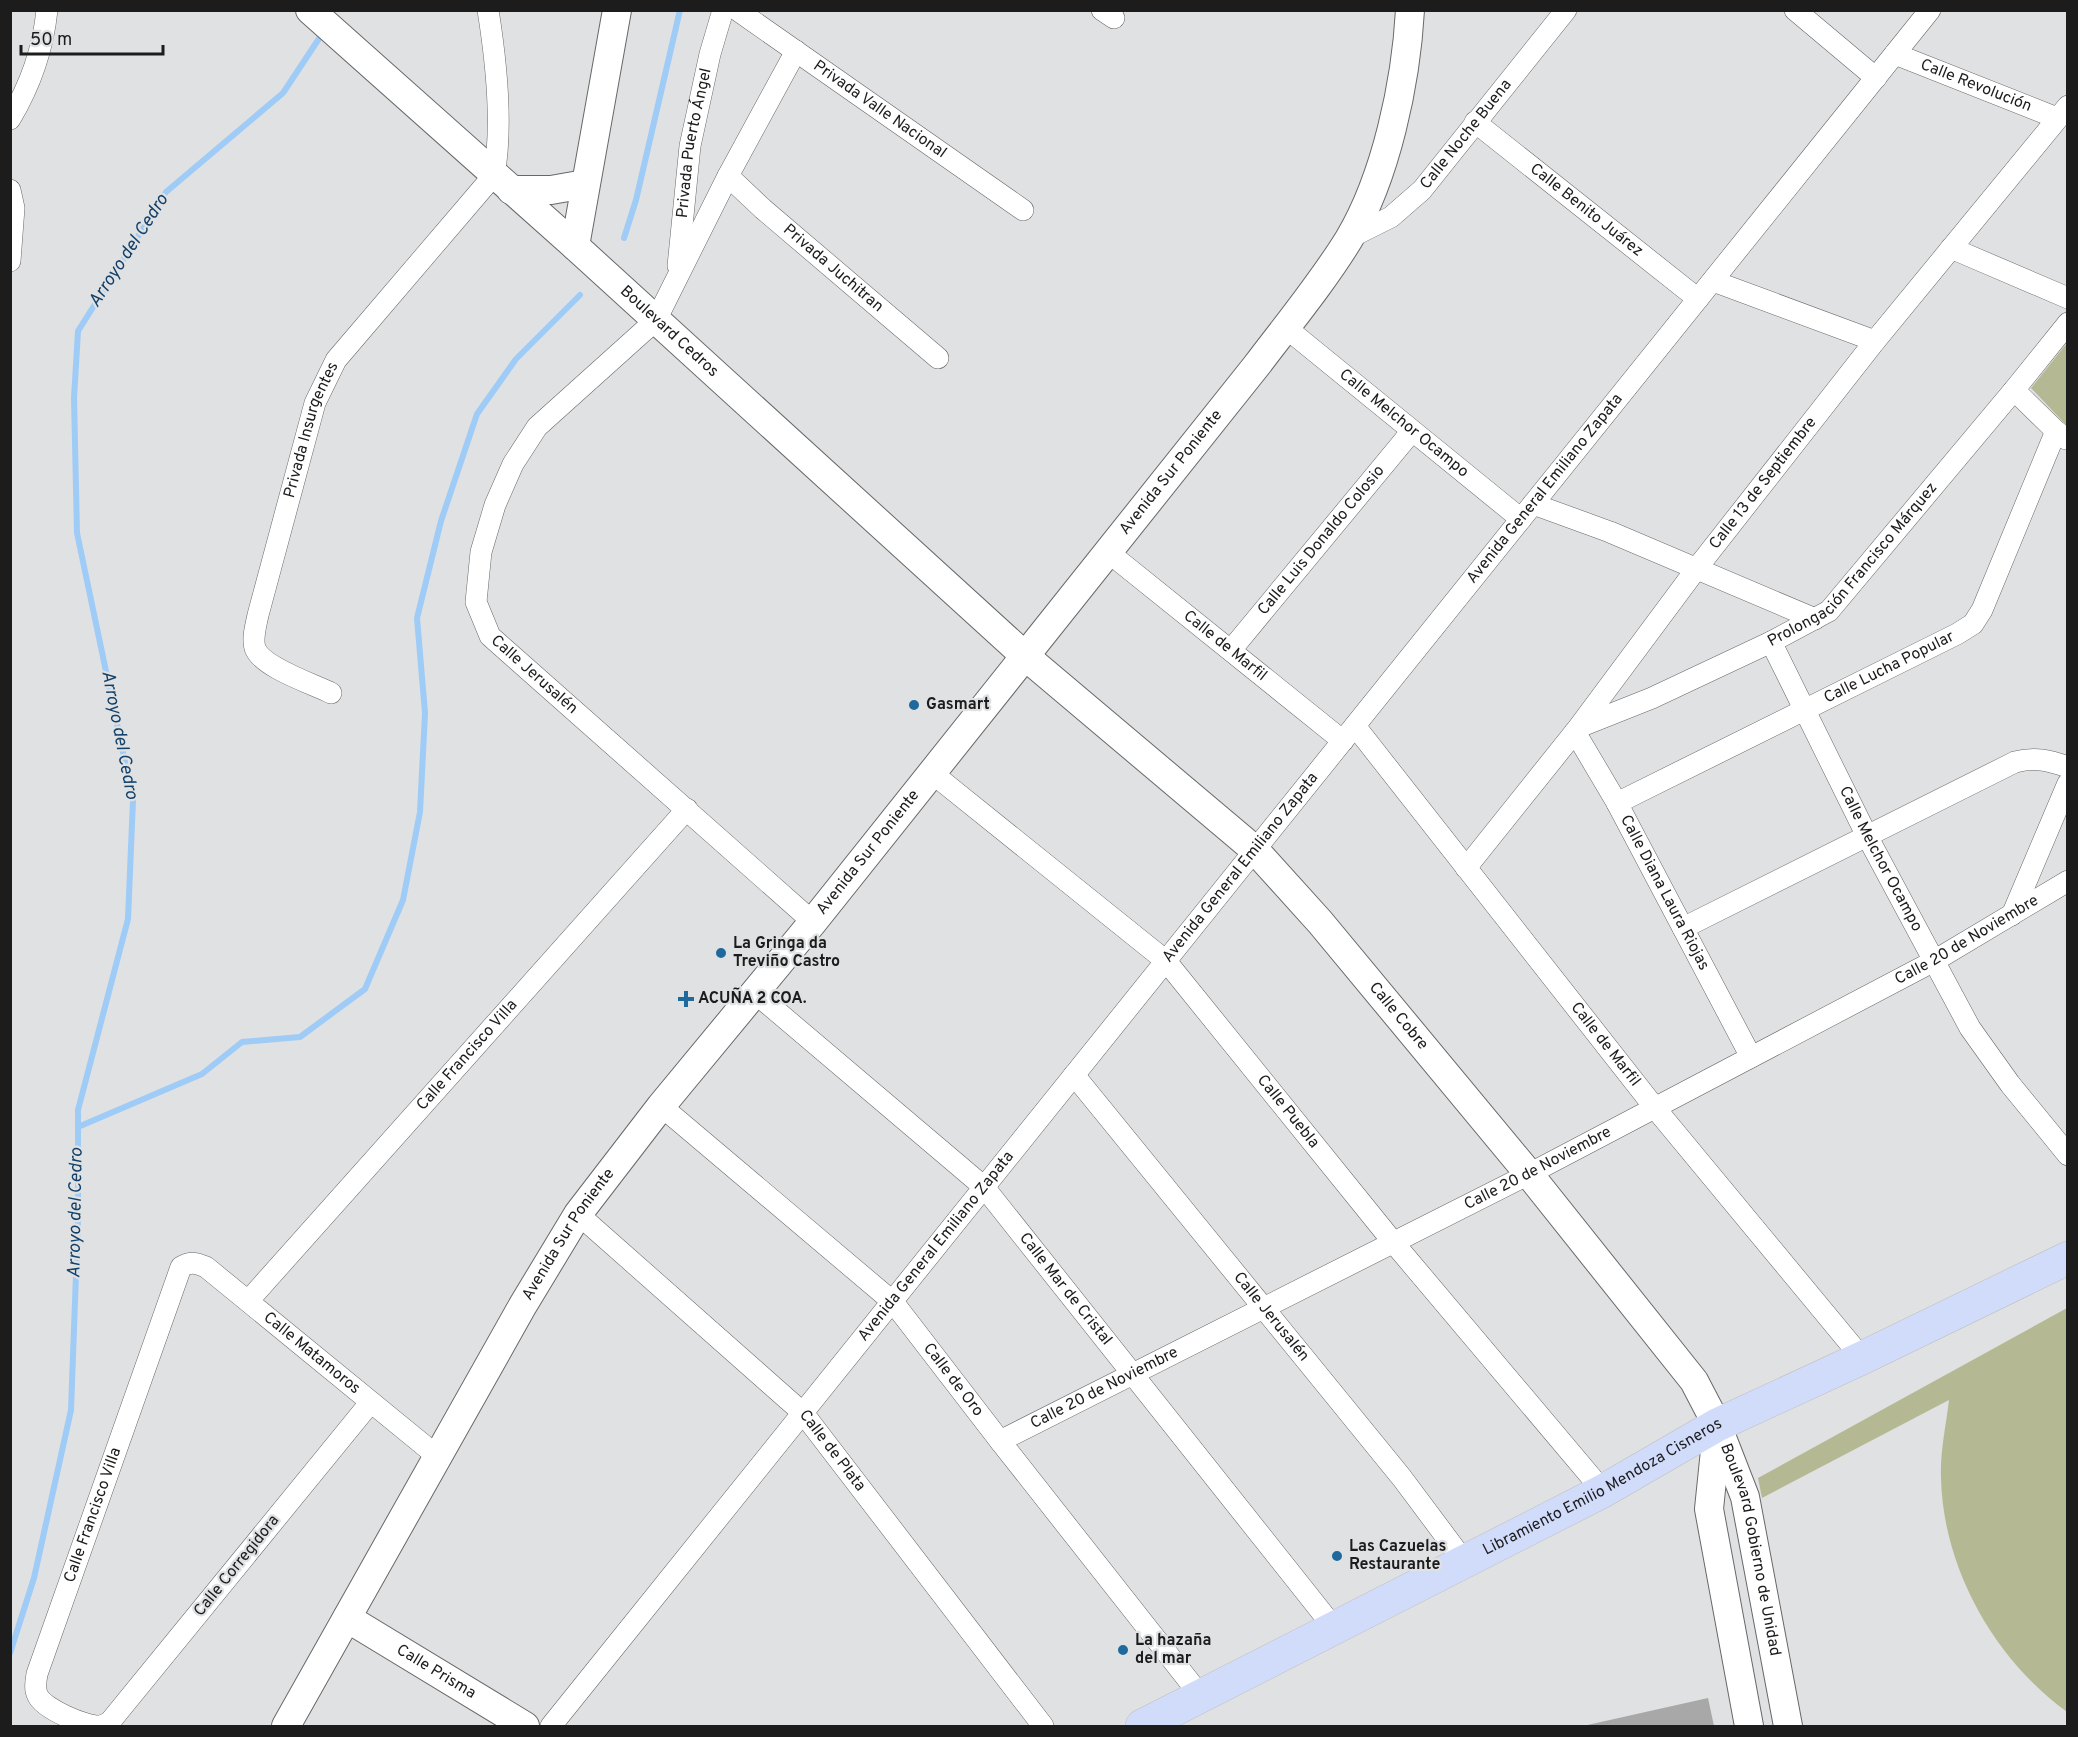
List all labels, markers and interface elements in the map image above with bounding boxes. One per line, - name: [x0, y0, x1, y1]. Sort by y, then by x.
- scale bar: [21, 18, 164, 56]
- text: 50 m: [30, 29, 72, 52]
- street label: Calle Revolución: [1917, 55, 2035, 117]
- street label: Privada Valle Nacional: [809, 56, 950, 163]
- street label: Privada Puerto Ángel: [673, 66, 717, 219]
- street label: Calle Noche Buena: [1416, 75, 1516, 194]
- street label: Calle Benito Juárez: [1525, 159, 1647, 261]
- water label: Arroyo del Cedro: [84, 190, 174, 312]
- street label: Privada Juchitran: [779, 220, 887, 317]
- street label: Boulevard Cedros: [615, 282, 723, 382]
- street label: Privada Insurgentes: [280, 359, 343, 500]
- street label: Calle Melchor Ocampo: [1335, 365, 1473, 482]
- street label: Avenida General Emiliano Zapata: [1463, 390, 1628, 588]
- street label: Avenida Sur Poniente: [1115, 406, 1227, 539]
- street label: Calle 13 de Septiembre: [1705, 413, 1821, 554]
- street label: Calle Luis Donaldo Colosio: [1254, 461, 1389, 620]
- street label: Prolongación Francisco Márquez: [1764, 479, 1942, 652]
- street label: Calle de Marfil: [1179, 606, 1271, 686]
- street label: Calle Lucha Popular: [1821, 627, 1958, 708]
- street label: Calle Jerusalén: [486, 631, 582, 719]
- water label: Arroyo del Cedro: [95, 669, 143, 802]
- place label: Gasmart: [926, 695, 990, 715]
- marker: Gasmart: [907, 698, 921, 712]
- street label: Avenida General Emiliano Zapata: [1158, 769, 1323, 967]
- street label: Calle Melchor Ocampo: [1834, 783, 1927, 935]
- street label: Avenida Sur Poniente: [812, 786, 924, 919]
- street label: Calle Diana Laura Riojas: [1615, 812, 1714, 974]
- street label: Calle 20 de Noviembre: [1892, 891, 2042, 990]
- place label: La Gringa da Treviño Castro: [733, 934, 840, 972]
- marker: La Gringa da Treviño Castro: [714, 946, 728, 960]
- street label: Calle Cobre: [1364, 978, 1432, 1054]
- place label: ACUÑA 2 COA.: [698, 987, 807, 1009]
- marker: ACUÑA 2 COA.: [679, 992, 693, 1006]
- street label: Calle Francisco Villa: [413, 996, 522, 1115]
- street label: Calle de Marfil: [1566, 998, 1644, 1091]
- street label: Calle Puebla: [1252, 1071, 1323, 1153]
- street label: Calle 20 de Noviembre: [1461, 1122, 1615, 1215]
- water label: Arroyo del Cedro: [63, 1147, 89, 1278]
- street label: Avenida General Emiliano Zapata: [854, 1148, 1019, 1346]
- street label: Avenida Sur Poniente: [518, 1165, 619, 1304]
- street label: Calle Mar de Cristal: [1014, 1229, 1116, 1350]
- street label: Calle Jerusalén: [1229, 1268, 1313, 1366]
- street label: Calle Matamoros: [259, 1308, 364, 1399]
- street label: Calle de Oro: [918, 1339, 988, 1421]
- street label: Calle 20 de Noviembre: [1027, 1343, 1182, 1434]
- street label: Calle de Plata: [794, 1406, 870, 1496]
- street label: Libramiento Emilio Mendoza Cisneros: [1480, 1414, 1725, 1560]
- street label: Boulevard Gobierno de Unidad: [1715, 1441, 1785, 1658]
- street label: Calle Francisco Villa: [60, 1445, 126, 1585]
- street label: Calle Corregidora: [190, 1511, 284, 1621]
- place label: Las Cazuelas Restaurante: [1349, 1537, 1446, 1575]
- marker: Las Cazuelas Restaurante: [1330, 1549, 1344, 1563]
- place label: La hazaña del mar: [1135, 1631, 1211, 1669]
- street label: Calle Prisma: [392, 1640, 479, 1704]
- marker: La hazaña del mar: [1116, 1643, 1130, 1657]

